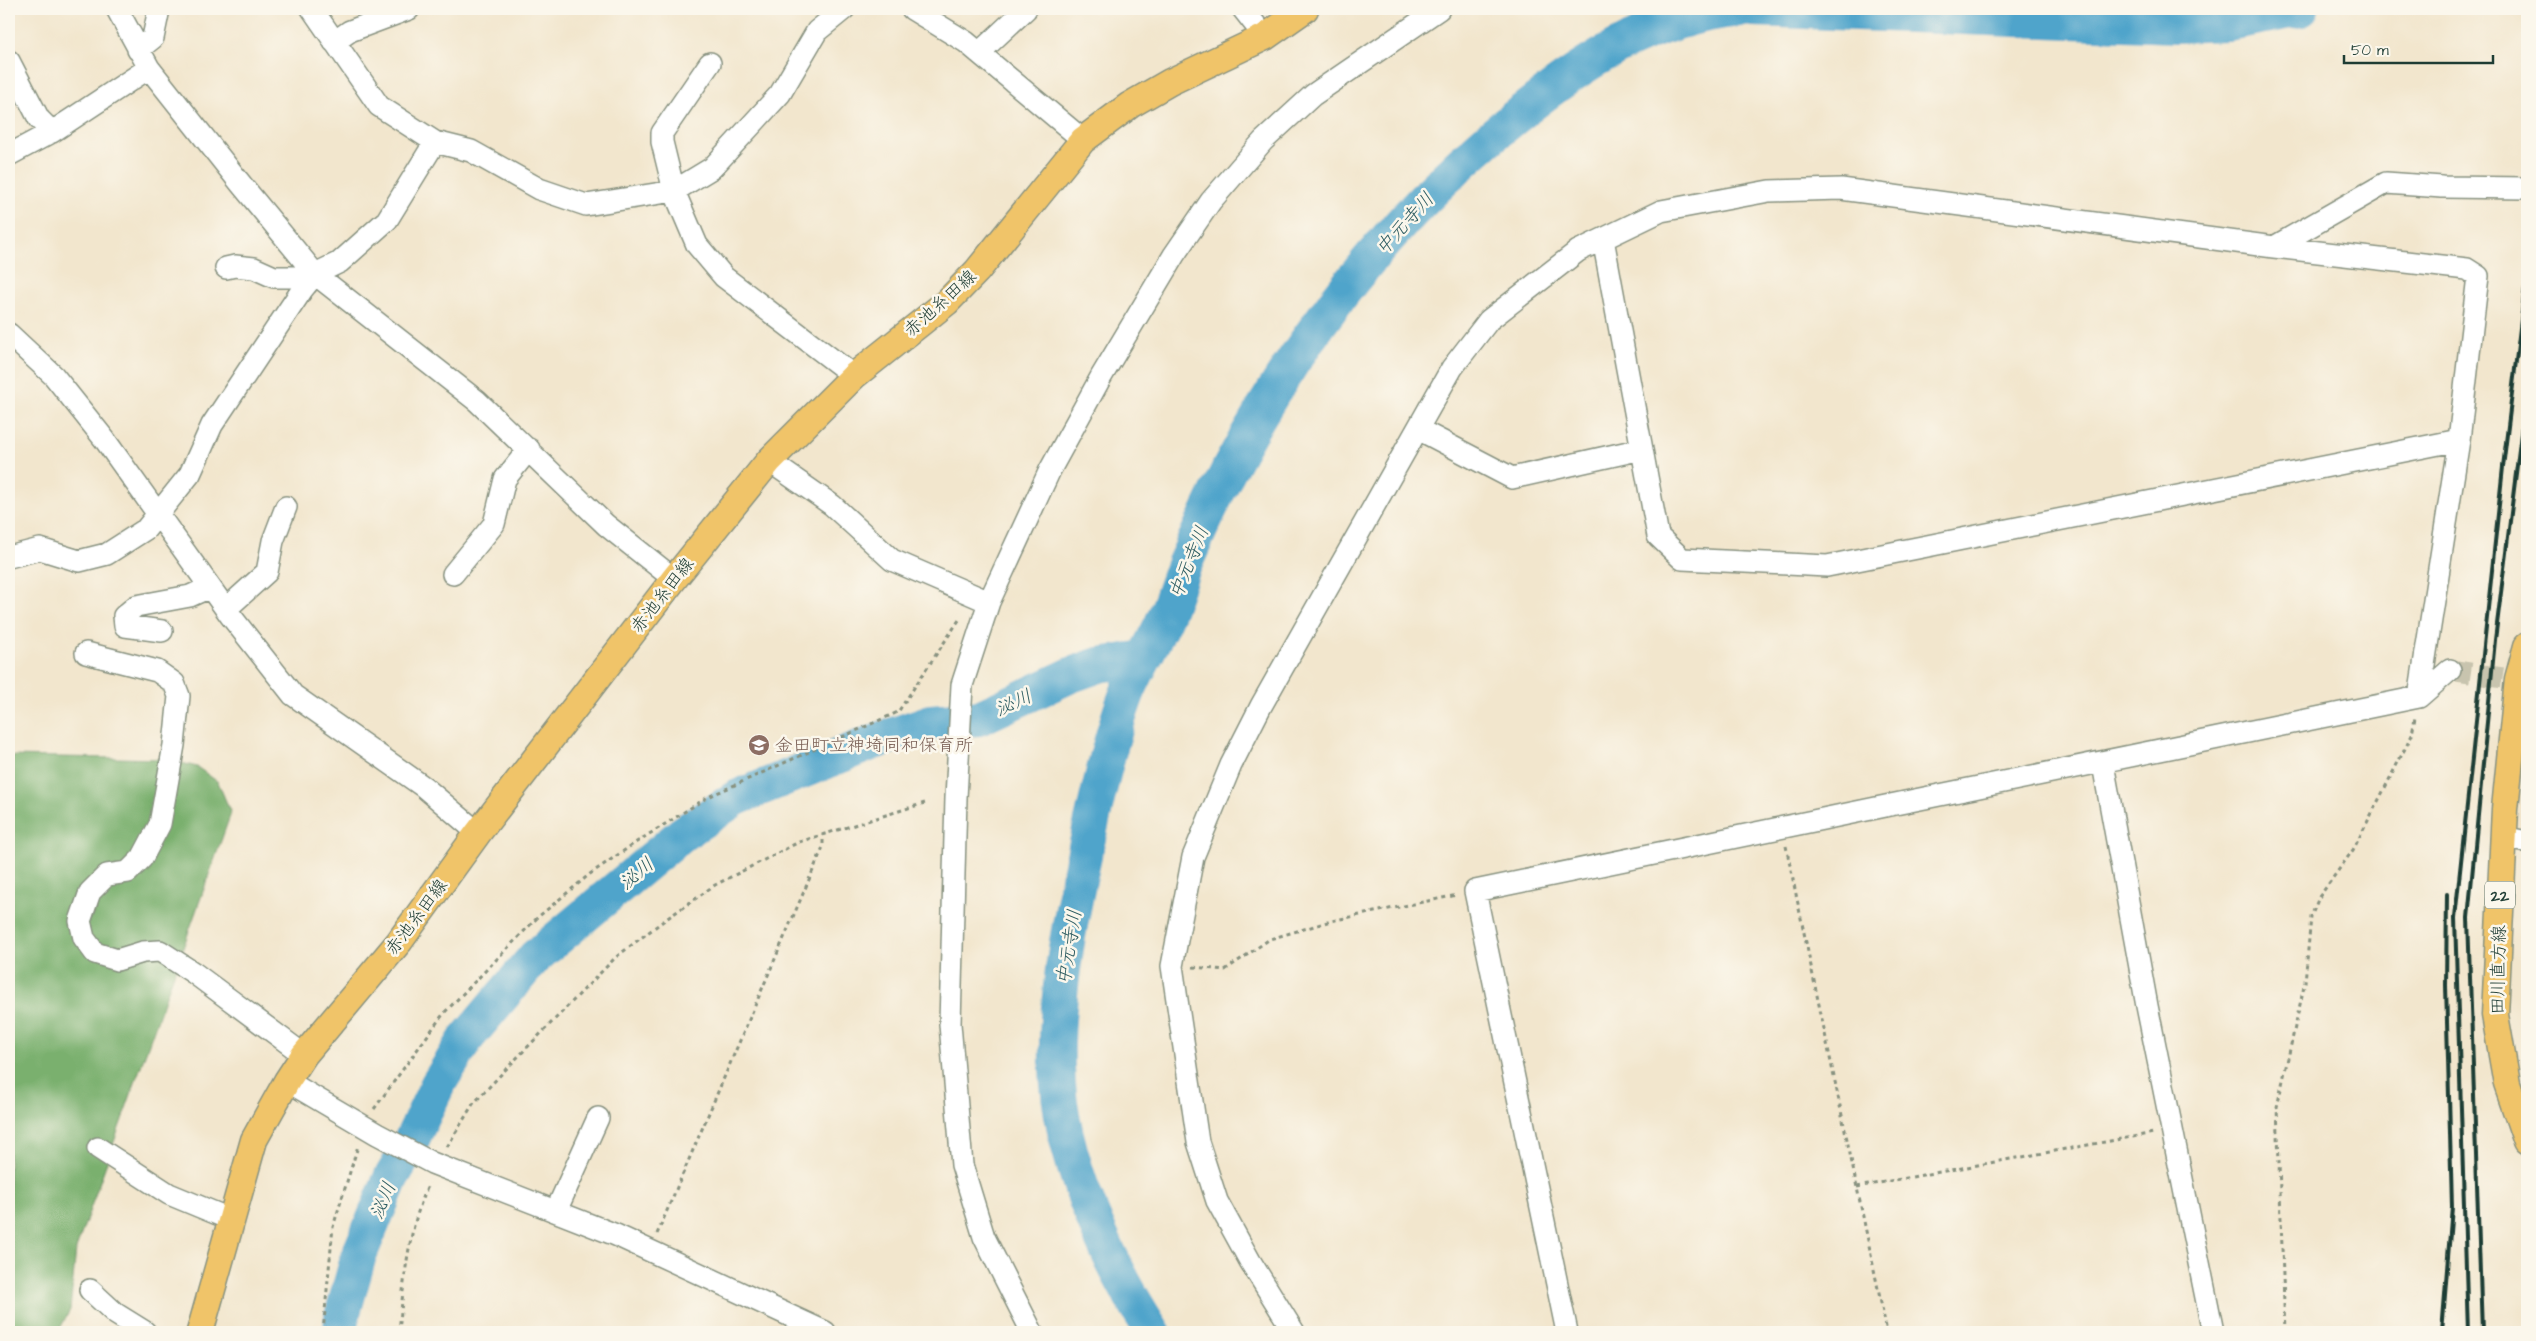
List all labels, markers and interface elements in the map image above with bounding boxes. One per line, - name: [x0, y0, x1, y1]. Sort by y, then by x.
- scale bar: [2344, 32, 2492, 64]
- text: 50 m: [2351, 40, 2389, 61]
- water label: 中元寺川: [1370, 187, 1441, 261]
- street label: 赤池糸田線: [899, 264, 982, 343]
- water label: 中元寺川: [1163, 522, 1216, 603]
- street label: 赤池糸田線: [625, 552, 700, 638]
- water label: 泌川: [991, 683, 1037, 724]
- school or university icon: 金田町立神埼同和保育所: [747, 733, 771, 757]
- place label: 金田町立神埼同和保育所: [775, 733, 973, 758]
- water label: 泌川: [614, 852, 660, 897]
- street label: 赤池糸田線: [379, 874, 453, 961]
- road number: 22: [2485, 882, 2515, 908]
- water label: 中元寺川: [1050, 908, 1089, 987]
- street label: 田川直方線: [2485, 925, 2512, 1015]
- water label: 泌川: [364, 1178, 403, 1223]

